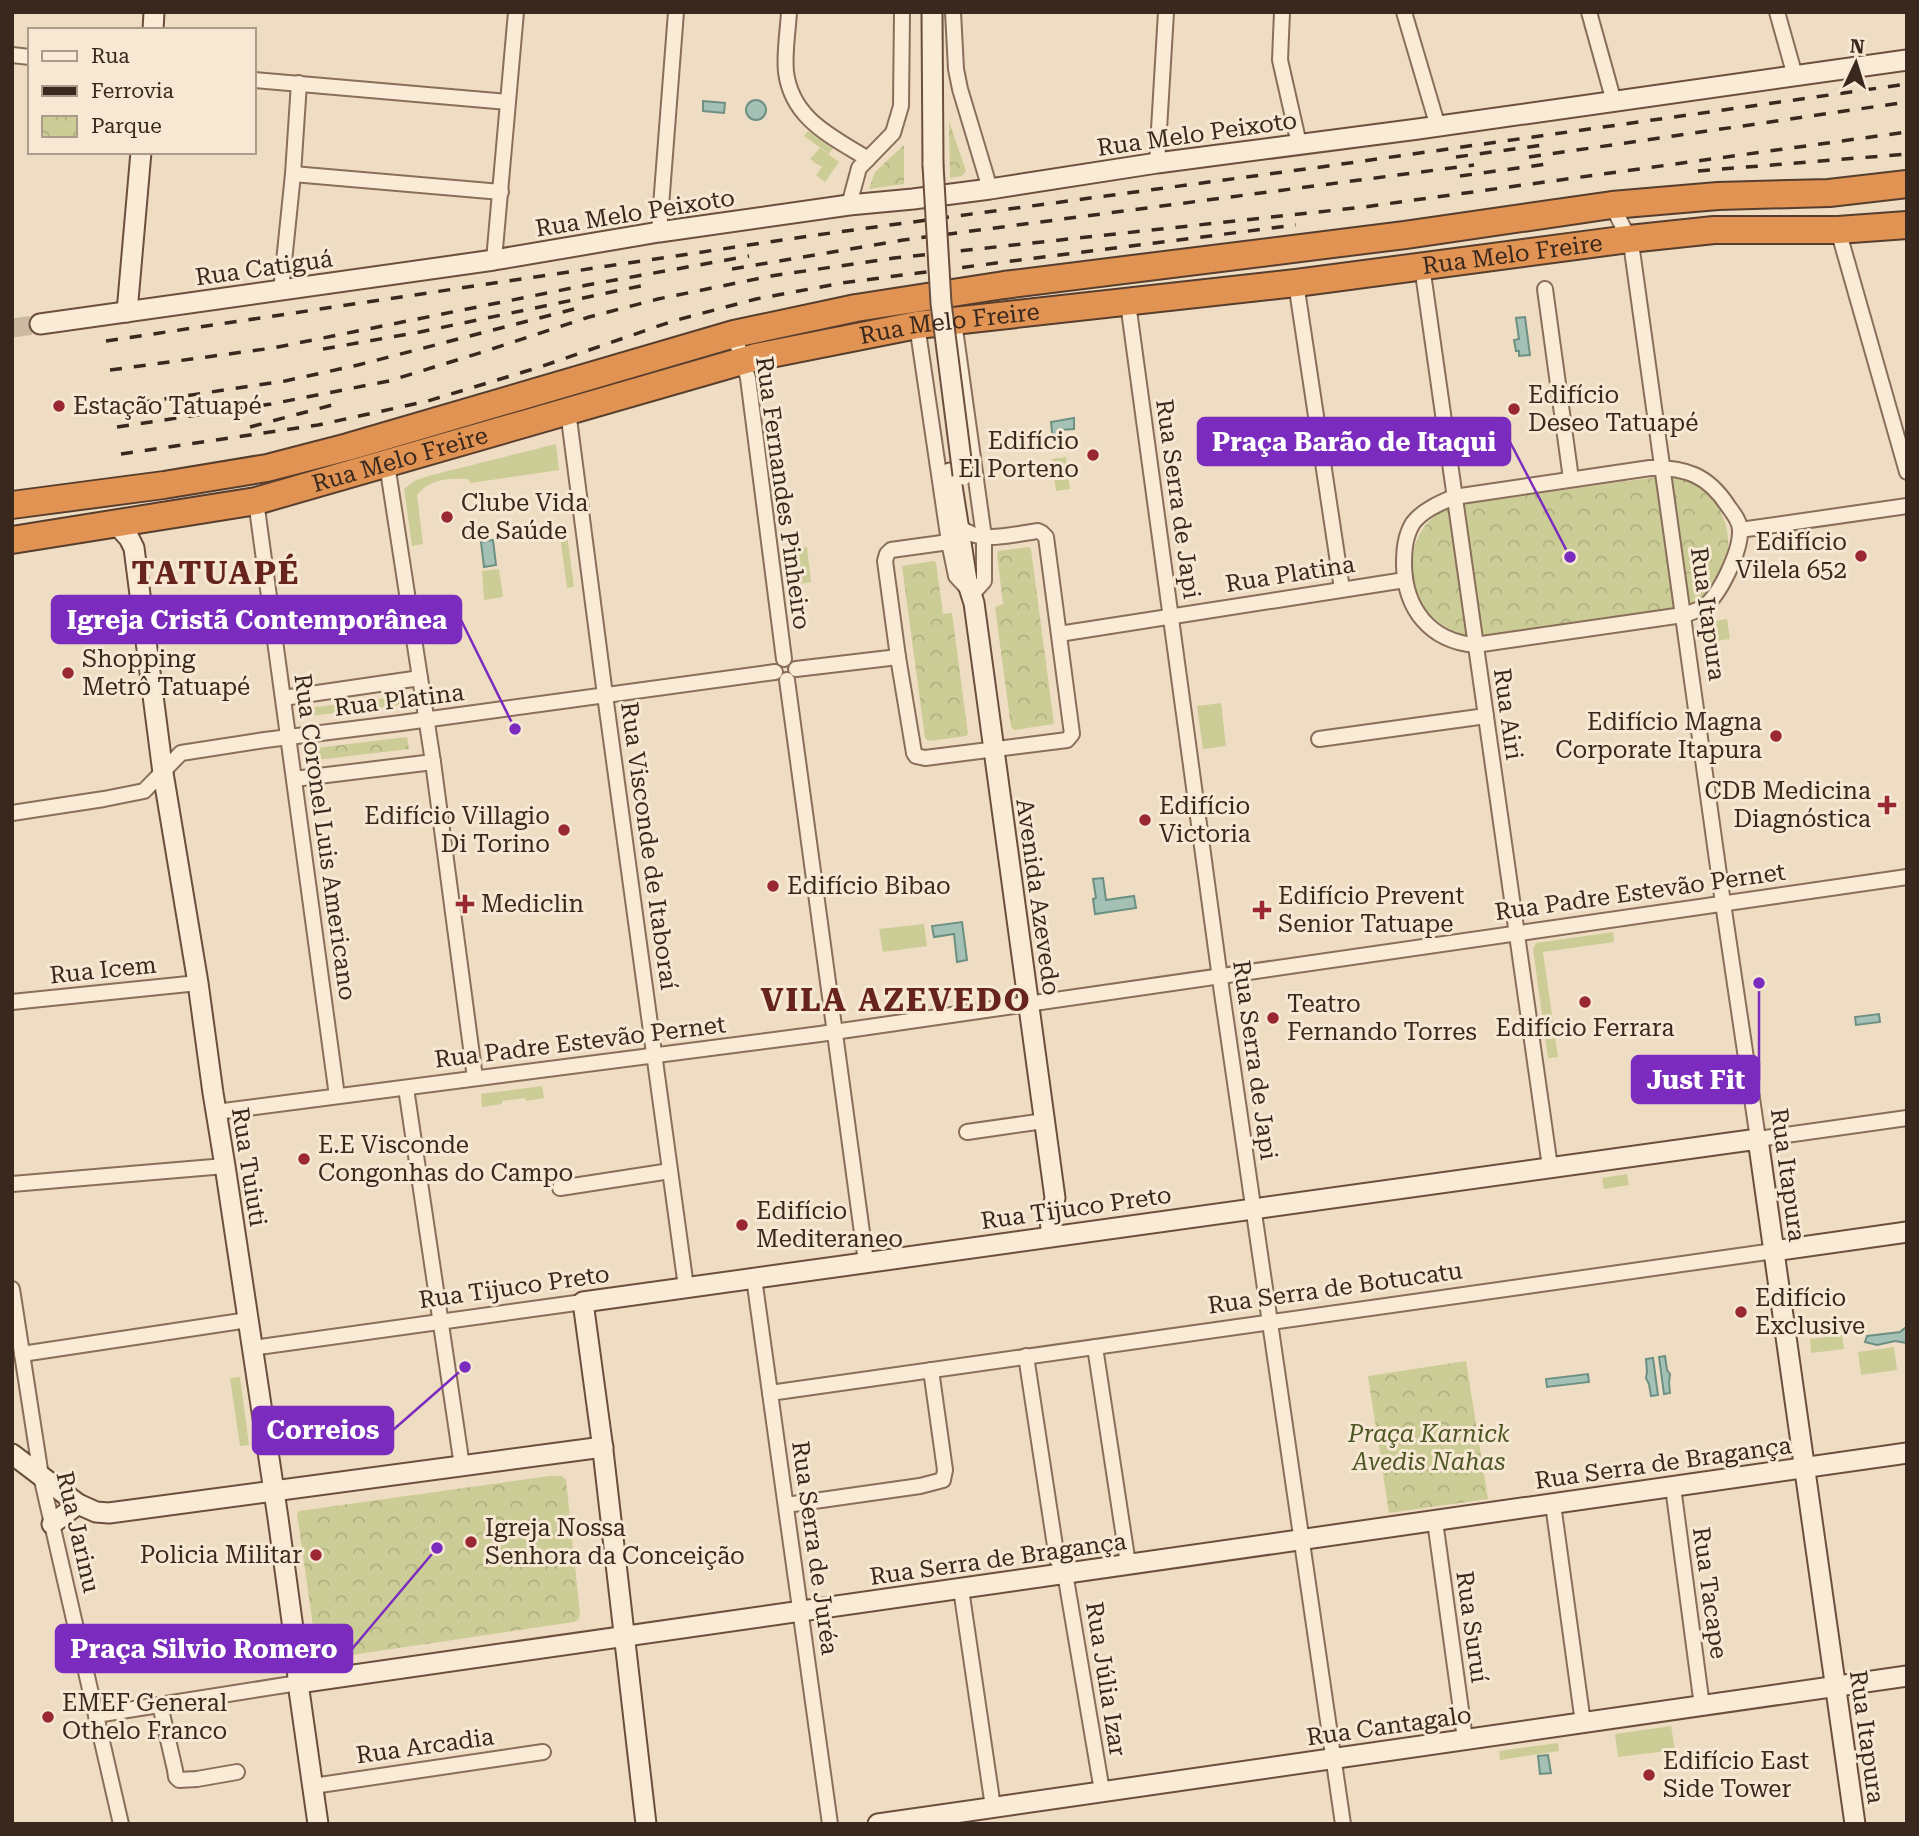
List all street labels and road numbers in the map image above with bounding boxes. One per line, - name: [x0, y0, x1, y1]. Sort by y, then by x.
- street label: Rua Melo Peixoto: [1095, 106, 1299, 162]
- street label: Rua Melo Peixoto: [533, 183, 737, 243]
- street label: Rua Melo Freire: [1420, 229, 1604, 280]
- street label: Rua Catiguá: [193, 245, 335, 291]
- street label: Rua Melo Freire: [857, 298, 1041, 350]
- street label: Rua Fernandes Pinheiro: [750, 355, 816, 631]
- street label: Rua Serra de Japi: [1150, 397, 1206, 601]
- street label: Rua Melo Freire: [309, 421, 491, 498]
- street label: Rua Itapura: [1685, 546, 1731, 682]
- street label: Rua Platina: [1223, 550, 1357, 598]
- street label: Rua Airi: [1488, 666, 1528, 762]
- street label: Rua Coronel Luis Americano: [288, 672, 362, 1002]
- street label: Rua Platina: [332, 678, 466, 722]
- street label: Rua Visconde de Itaboraí: [615, 700, 683, 992]
- street label: Avenida Azevedo: [1010, 797, 1066, 997]
- street label: Rua Padre Estevão Pernet: [1493, 858, 1787, 926]
- street label: Rua Icem: [48, 950, 158, 990]
- street label: Rua Serra de Japi: [1227, 958, 1283, 1162]
- street label: Rua Padre Estevão Pernet: [433, 1010, 727, 1074]
- street label: Rua Tuiuti: [226, 1105, 272, 1229]
- street label: Rua Itapura: [1765, 1107, 1811, 1243]
- street label: Rua Tijuco Preto: [979, 1181, 1173, 1235]
- street label: Rua Serra de Botucatu: [1206, 1256, 1464, 1320]
- street label: Rua Tijuco Preto: [417, 1260, 611, 1314]
- street label: Rua Serra de Bragança: [1533, 1431, 1793, 1495]
- street label: Rua Serra de Juréa: [786, 1439, 844, 1657]
- street label: Rua Jarinu: [50, 1468, 106, 1596]
- street label: Rua Tacape: [1687, 1525, 1733, 1661]
- street label: Rua Serra de Bragança: [868, 1527, 1128, 1591]
- street label: Rua Suruí: [1450, 1569, 1494, 1685]
- street label: Rua Júlia Izar: [1080, 1600, 1132, 1758]
- street label: Rua Itapura: [1844, 1669, 1890, 1805]
- street label: Rua Cantagalo: [1305, 1701, 1473, 1751]
- street label: Rua Arcadia: [354, 1722, 496, 1770]

